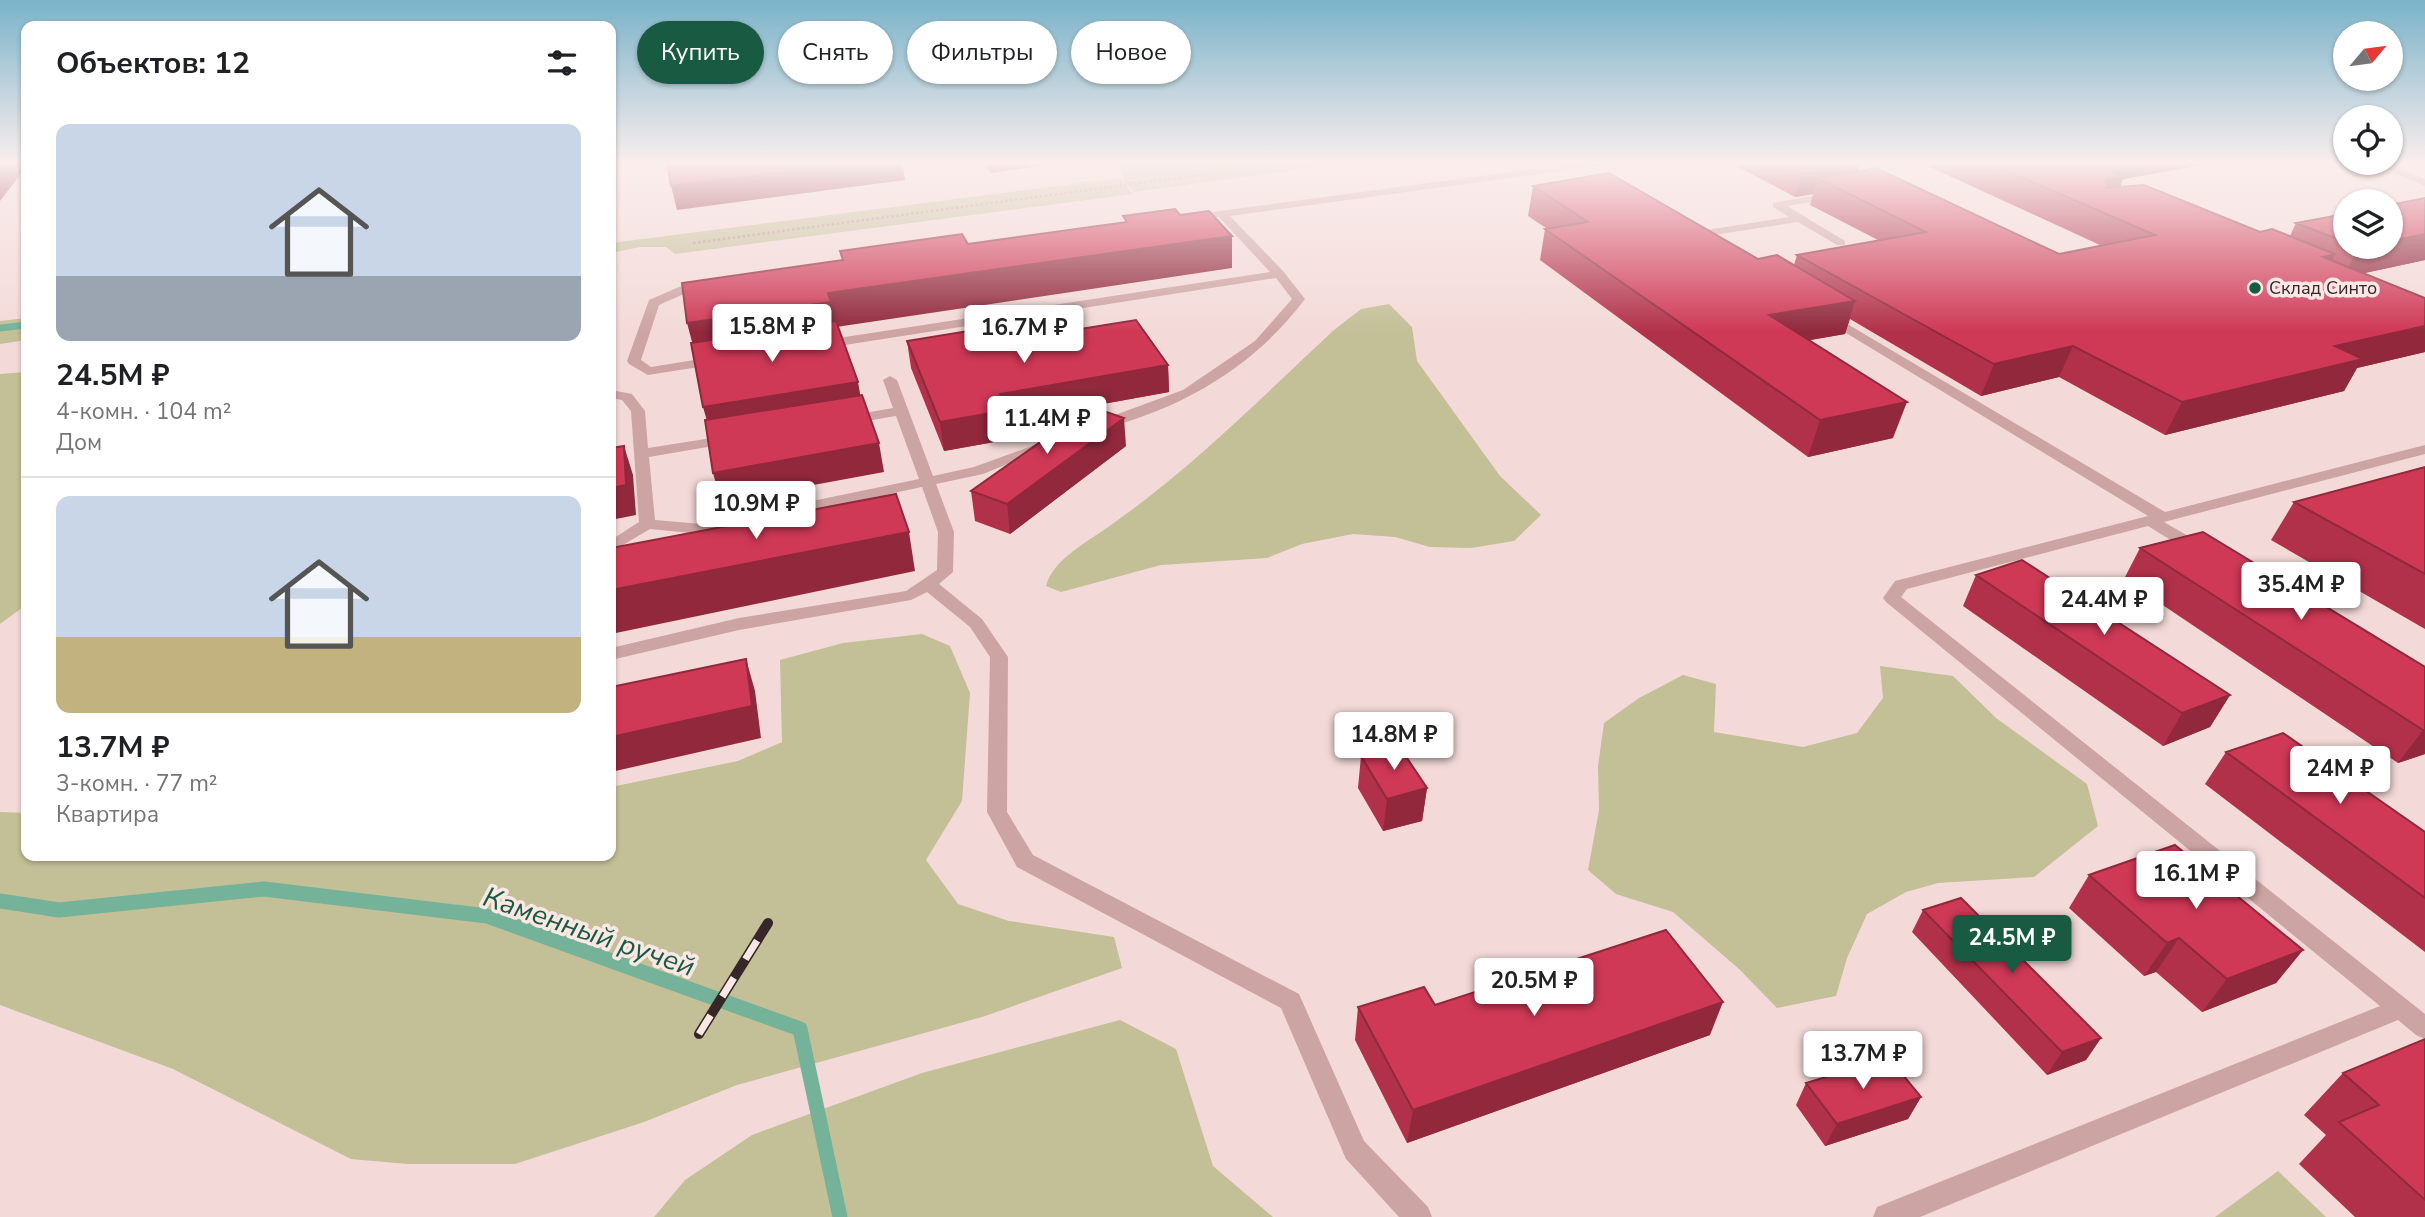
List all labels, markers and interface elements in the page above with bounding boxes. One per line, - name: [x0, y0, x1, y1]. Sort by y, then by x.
- chip: Купить: [637, 21, 764, 84]
- chip: Снять: [778, 21, 893, 84]
- chip: Фильтры: [907, 21, 1057, 84]
- chip: Новое: [1071, 21, 1191, 84]
- north arrow: [2333, 21, 2403, 91]
- map controls: [2333, 21, 2403, 259]
- text: Объектов: 12: [56, 43, 250, 84]
- icon: filters: [543, 44, 581, 82]
- button: locate: [2333, 105, 2403, 175]
- icon: home: [256, 169, 382, 295]
- button: layers: [2333, 189, 2403, 259]
- place label: Склад Синто: [2269, 276, 2377, 300]
- marker: Склад Синто: [2247, 280, 2263, 296]
- pin: 15.8M ₽: [707, 304, 837, 364]
- pin: 16.7M ₽: [959, 306, 1089, 365]
- text: 15.8M ₽: [728, 311, 816, 342]
- text: 16.7M ₽: [980, 312, 1068, 343]
- text: 24.5M ₽: [56, 355, 170, 396]
- text: 4-комн. · 104 m²: [56, 396, 231, 427]
- pin: 11.4M ₽: [982, 396, 1112, 456]
- text: 11.4M ₽: [1003, 403, 1091, 434]
- text: Дом: [56, 427, 102, 458]
- pin: 10.9M ₽: [691, 482, 821, 541]
- text: 10.9M ₽: [712, 488, 800, 519]
- icon: home: [256, 541, 382, 667]
- pin: 35.4M ₽: [2236, 562, 2366, 622]
- text: 35.4M ₽: [2257, 569, 2345, 600]
- pin: 24.4M ₽: [2039, 578, 2169, 637]
- text: 24.4M ₽: [2060, 584, 2148, 615]
- pin: 14.8M ₽: [1329, 712, 1459, 772]
- text: 14.8M ₽: [1350, 719, 1438, 750]
- text: 13.7M ₽: [56, 727, 170, 768]
- pin: 24M ₽: [2291, 746, 2389, 806]
- text: 24M ₽: [2306, 753, 2374, 784]
- text: 3-комн. · 77 m²: [56, 768, 218, 799]
- text: Квартира: [56, 799, 159, 830]
- pin: 16.1M ₽: [2131, 852, 2261, 911]
- text: 16.1M ₽: [2152, 858, 2240, 889]
- water label: Каменный ручей: [478, 878, 700, 986]
- pin: 24.5M ₽: [1947, 916, 2077, 975]
- text: 24.5M ₽: [1968, 922, 2056, 953]
- pin: 20.5M ₽: [1469, 958, 1599, 1018]
- text: 20.5M ₽: [1490, 965, 1578, 996]
- pin: 13.7M ₽: [1798, 1032, 1928, 1091]
- text: 13.7M ₽: [1819, 1038, 1907, 1069]

